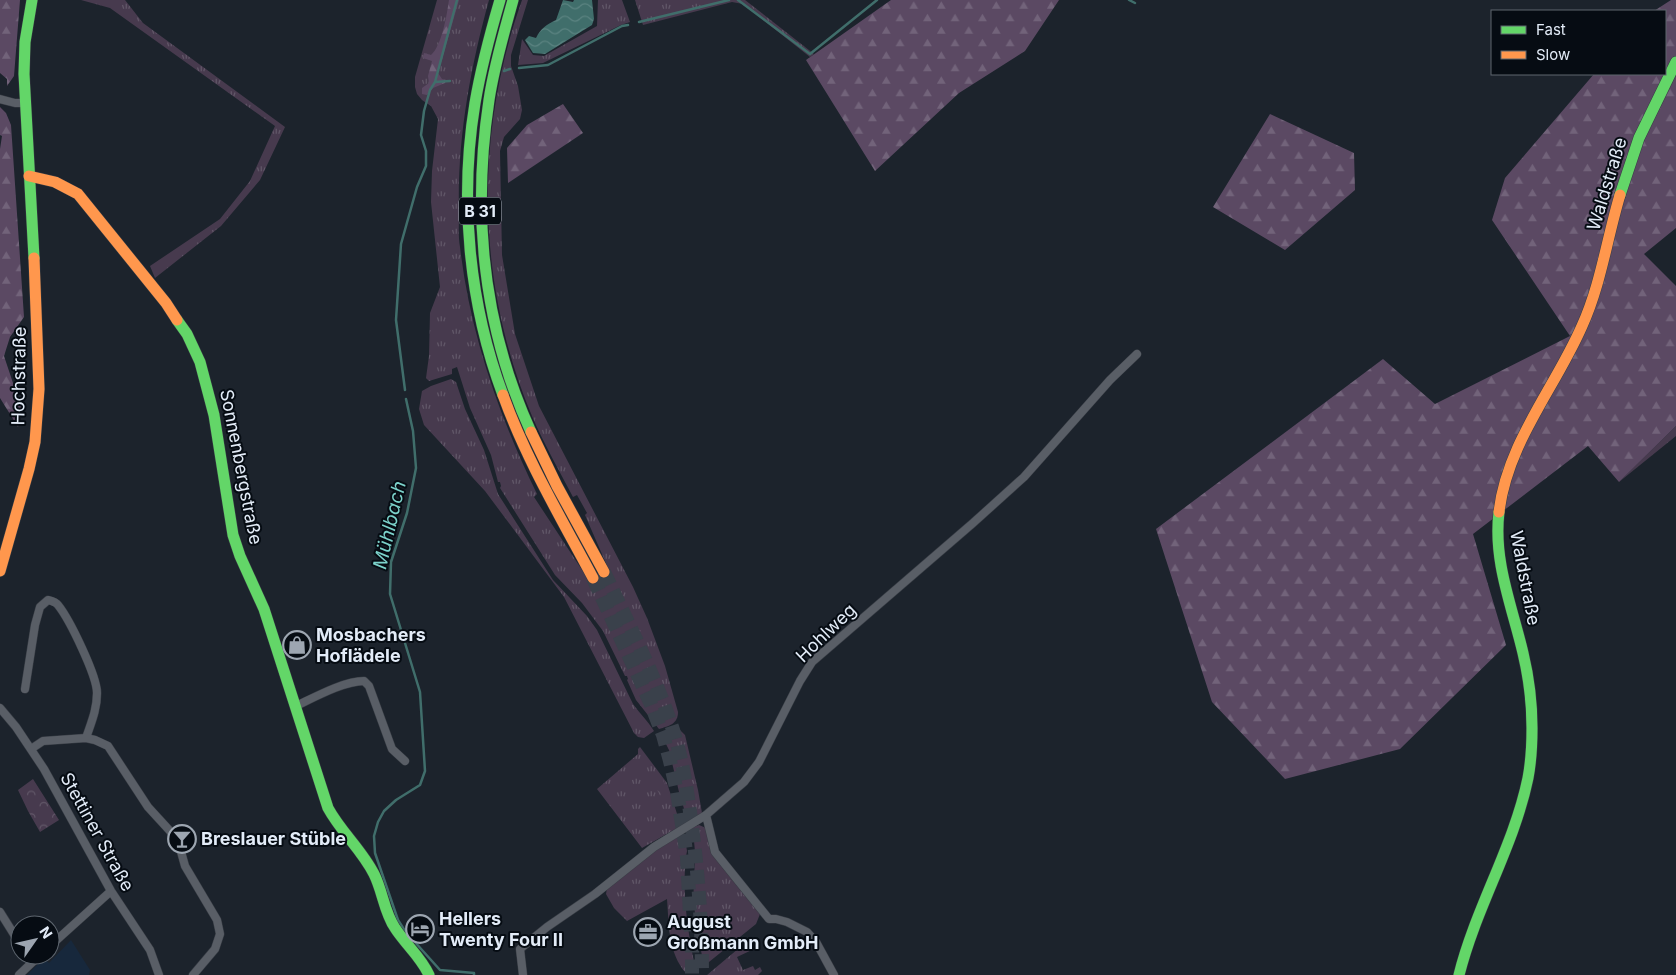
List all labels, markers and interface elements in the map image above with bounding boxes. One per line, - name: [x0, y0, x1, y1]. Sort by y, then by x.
- legend: [1491, 10, 1666, 75]
- text: Fast: [1536, 20, 1566, 39]
- text: Slow: [1536, 45, 1570, 64]
- street label: Waldstraße: [1582, 135, 1631, 233]
- road number: B 31: [459, 198, 501, 225]
- street label: Hochstraße: [7, 326, 30, 426]
- street label: Sonnenbergstraße: [216, 388, 267, 546]
- water label: Mühlbach: [368, 479, 411, 571]
- street label: Waldstraße: [1506, 529, 1545, 627]
- street label: Hohlweg: [791, 599, 860, 666]
- place label: Mosbachers Hoflädele: [316, 624, 426, 666]
- shop icon: Mosbachers Hoflädele: [282, 630, 312, 660]
- street label: Stettiner Straße: [56, 769, 139, 895]
- bar icon: Breslauer Stüble: [167, 824, 197, 854]
- place label: Breslauer Stüble: [201, 828, 346, 849]
- place label: Hellers Twenty Four II: [439, 908, 563, 950]
- place label: August Großmann GmbH: [667, 911, 819, 953]
- hotel icon: Hellers Twenty Four II: [405, 914, 435, 944]
- north arrow: [10, 915, 60, 965]
- office icon: August Großmann GmbH: [633, 917, 663, 947]
- text: N: [36, 923, 56, 942]

